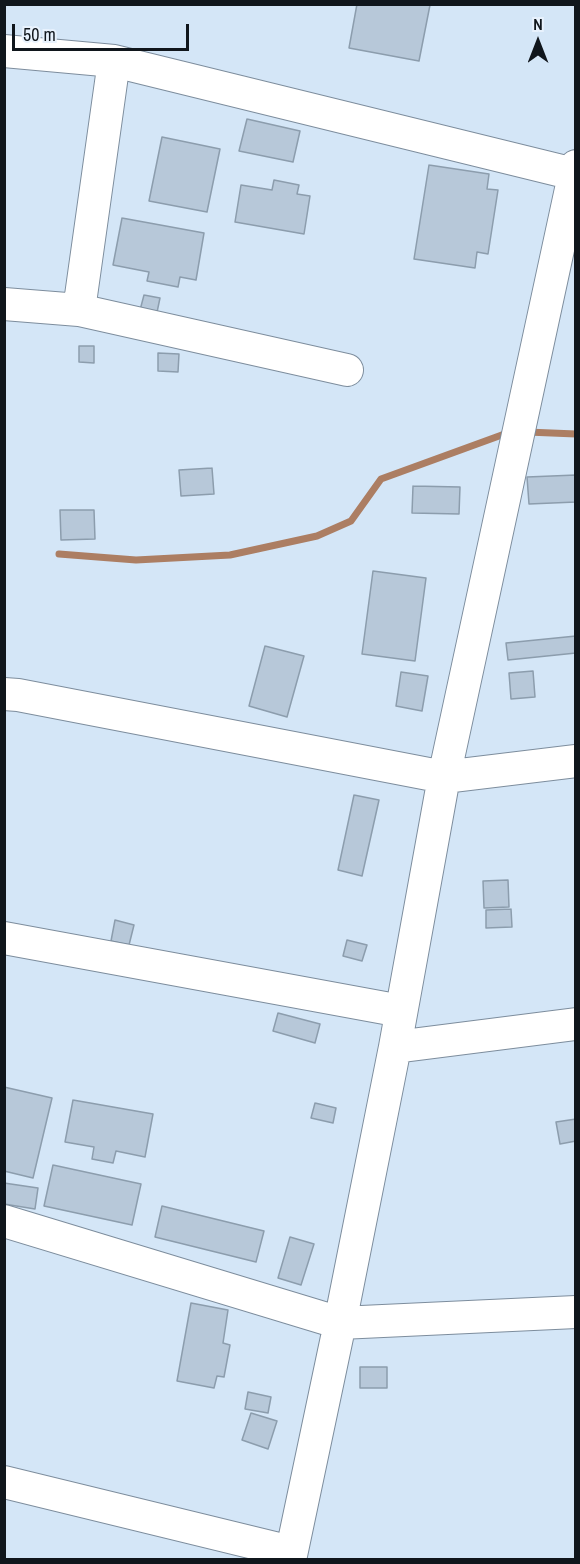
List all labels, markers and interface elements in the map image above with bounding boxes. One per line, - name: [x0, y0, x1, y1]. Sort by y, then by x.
- scale bar: [15, 12, 192, 50]
- north arrow: [508, 12, 568, 72]
- text: N: [533, 13, 543, 35]
- text: 50 m: [23, 22, 56, 47]

